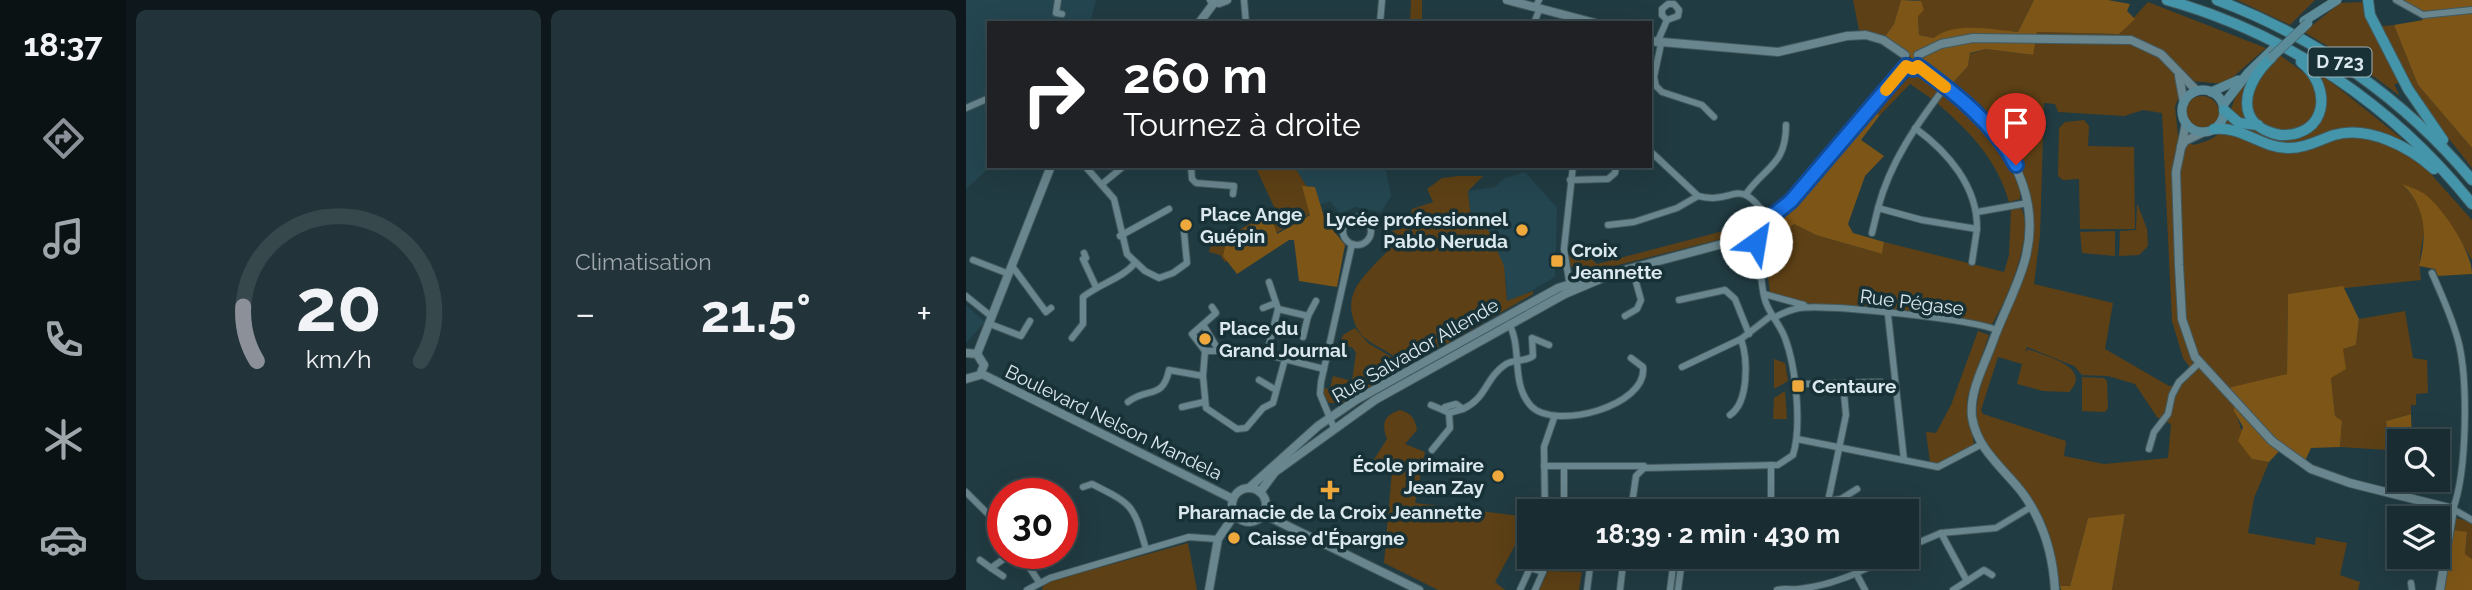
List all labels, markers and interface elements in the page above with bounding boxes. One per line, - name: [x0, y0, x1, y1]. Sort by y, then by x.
- text: 18:37: [24, 26, 102, 63]
- text: 260 m: [1123, 47, 1268, 104]
- road number: D 723: [2308, 48, 2372, 76]
- icon: right: [1008, 49, 1099, 140]
- pin: [1986, 93, 2046, 165]
- icon: arrive: [1997, 104, 2035, 142]
- text: Tournez à droite: [1123, 106, 1361, 143]
- icon: directions: [39, 114, 88, 163]
- place label: Place Ange Guépin: [1200, 203, 1302, 247]
- position arrow: [1719, 205, 1793, 279]
- place label: Lycée professionnel Pablo Neruda: [1326, 208, 1509, 252]
- icon: music: [39, 214, 88, 263]
- marker: Place Ange Guépin: [1178, 217, 1194, 233]
- marker: Lycée professionnel Pablo Neruda: [1514, 222, 1530, 238]
- place label: Croix Jeannette: [1571, 239, 1663, 283]
- text: Climatisation: [575, 248, 712, 275]
- marker: Croix Jeannette: [1549, 253, 1565, 269]
- text: 20: [296, 263, 381, 348]
- text: 21.5°: [701, 283, 811, 344]
- street label: Rue Pégase: [1859, 285, 1965, 319]
- text: −: [575, 291, 595, 336]
- text: +: [916, 291, 932, 336]
- street label: Rue Salvador Allende: [1328, 293, 1502, 407]
- icon: phone: [39, 315, 88, 364]
- place label: Place du Grand Journal: [1219, 317, 1348, 361]
- marker: Place du Grand Journal: [1197, 331, 1213, 347]
- text: km/h: [306, 344, 371, 374]
- street label: Boulevard Nelson Mandela: [1002, 360, 1226, 484]
- place label: Centaure: [1812, 375, 1896, 397]
- marker: Centaure: [1790, 378, 1806, 394]
- icon: climate: [39, 415, 88, 464]
- map controls: [2387, 429, 2450, 569]
- button: search: [2387, 429, 2450, 492]
- place label: École primaire Jean Zay: [1352, 454, 1485, 498]
- marker: École primaire Jean Zay: [1490, 468, 1506, 484]
- speed limit sign: 30: [987, 478, 1078, 569]
- marker: Pharamacie de la Croix Jeannette: [1322, 482, 1338, 498]
- place label: Pharamacie de la Croix Jeannette: [1178, 501, 1482, 523]
- button: layers: [2387, 506, 2450, 569]
- icon: car: [39, 515, 88, 564]
- text: 18:39 · 2 min · 430 m: [1596, 519, 1840, 549]
- place label: Caisse d'Épargne: [1248, 527, 1405, 549]
- marker: Caisse d'Épargne: [1226, 530, 1242, 546]

